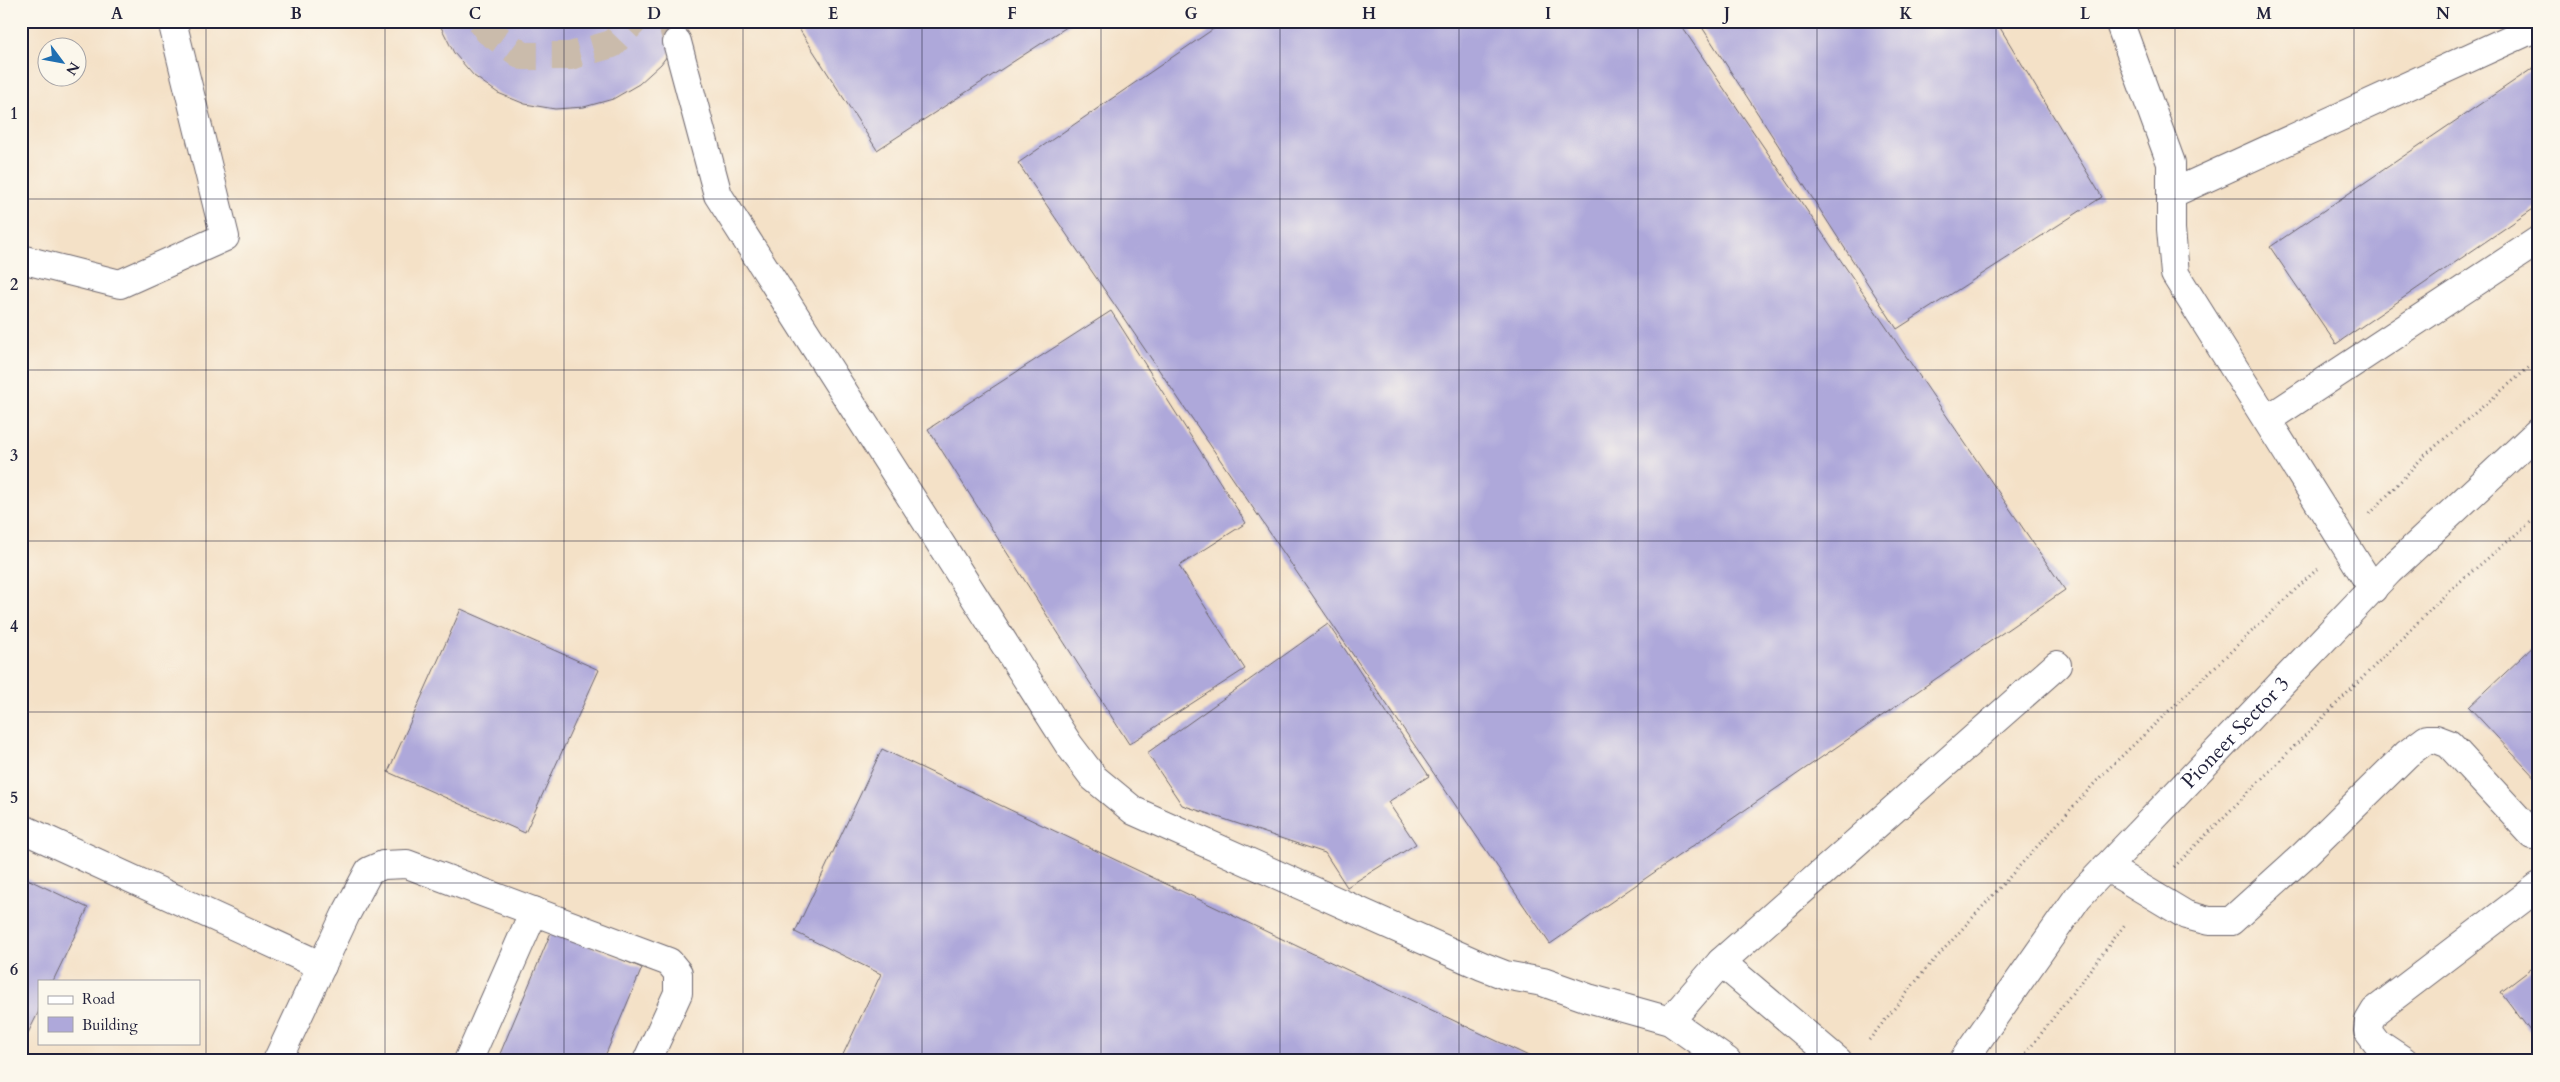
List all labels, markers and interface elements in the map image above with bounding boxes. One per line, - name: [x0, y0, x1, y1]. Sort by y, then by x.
- text: A: [111, 3, 123, 25]
- text: B: [290, 3, 302, 25]
- text: C: [469, 3, 481, 25]
- text: D: [647, 3, 661, 25]
- text: E: [828, 3, 838, 25]
- text: F: [1007, 3, 1017, 25]
- text: G: [1184, 3, 1198, 25]
- text: H: [1362, 3, 1376, 25]
- text: I: [1545, 3, 1551, 25]
- text: J: [1722, 3, 1730, 25]
- text: K: [1900, 3, 1913, 25]
- text: L: [2080, 3, 2091, 25]
- text: M: [2256, 3, 2272, 25]
- text: N: [2436, 3, 2450, 25]
- north arrow: [38, 38, 88, 88]
- text: N: [61, 58, 84, 79]
- text: 1: [10, 103, 18, 125]
- text: 2: [10, 274, 18, 296]
- text: 3: [10, 445, 18, 467]
- text: 4: [10, 616, 18, 638]
- street label: Pioneer Sector 3: [2174, 670, 2296, 795]
- text: 5: [10, 787, 18, 809]
- text: 6: [10, 959, 18, 981]
- legend: [38, 980, 200, 1044]
- text: Road: [82, 989, 115, 1009]
- text: Building: [82, 1015, 138, 1035]

